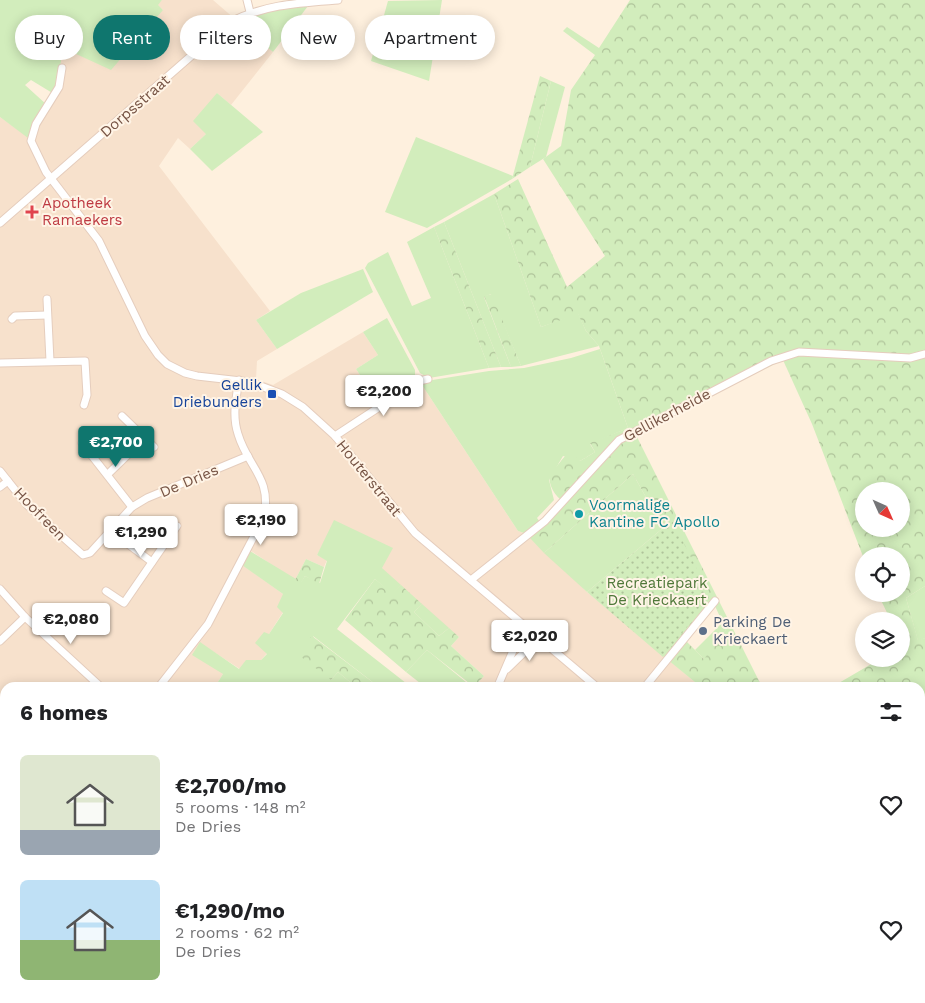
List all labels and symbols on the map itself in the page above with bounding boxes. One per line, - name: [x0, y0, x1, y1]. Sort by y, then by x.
- street label: Dorpsstraat: [97, 70, 174, 141]
- place label: Apotheek Ramaekers: [42, 194, 123, 229]
- marker: Apotheek Ramaekers: [26, 206, 38, 218]
- pin: €2,200: [343, 374, 425, 417]
- place label: Gellik Driebunders: [173, 376, 262, 411]
- street label: Gellikerheide: [621, 385, 713, 445]
- marker: Gellik Driebunders: [266, 388, 278, 400]
- pin: €2,700: [75, 426, 157, 468]
- street label: Houterstraat: [333, 436, 406, 520]
- street label: De Dries: [157, 461, 221, 501]
- north arrow: [855, 482, 910, 538]
- street label: Hoofreen: [10, 484, 70, 544]
- place label: Voormalige Kantine FC Apollo: [589, 496, 720, 531]
- pin: €2,190: [220, 504, 302, 546]
- marker: Voormalige Kantine FC Apollo: [573, 508, 585, 520]
- pin: €1,290: [100, 516, 182, 558]
- park label: Recreatiepark De Krieckaert: [607, 574, 708, 609]
- pin: €2,080: [30, 602, 112, 645]
- place label: Parking De Krieckaert: [713, 613, 791, 648]
- pin: €2,020: [489, 620, 571, 662]
- marker: Parking De Krieckaert: [697, 625, 709, 637]

